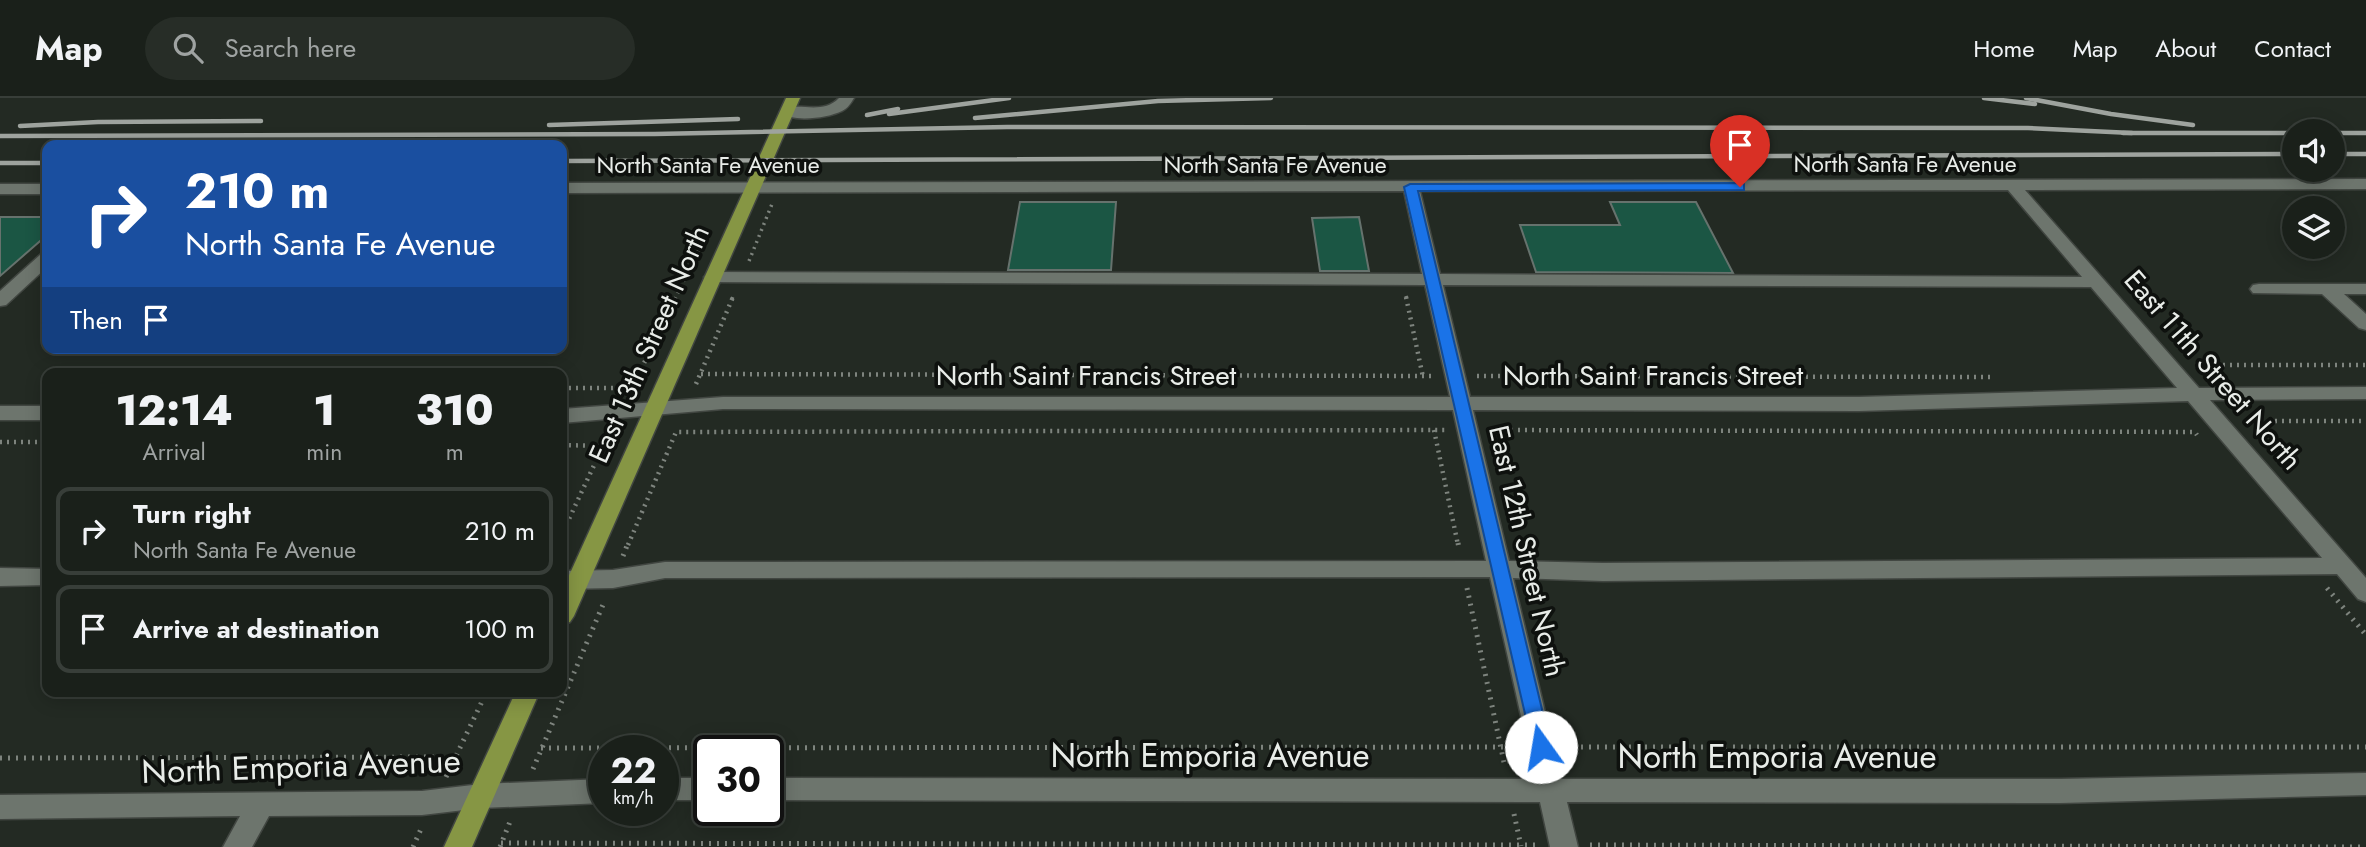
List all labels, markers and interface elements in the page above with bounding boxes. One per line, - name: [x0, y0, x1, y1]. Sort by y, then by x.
- search box: [145, 17, 635, 80]
- text: Map: [35, 25, 103, 72]
- icon: search: [169, 29, 207, 67]
- text: Search here: [225, 29, 356, 67]
- text: Home: [1973, 31, 2035, 66]
- text: Map: [2073, 31, 2117, 66]
- text: About: [2155, 31, 2216, 66]
- text: Contact: [2254, 31, 2331, 66]
- pin: [1710, 115, 1770, 187]
- map controls: [2282, 119, 2345, 259]
- button: sound: [2282, 119, 2345, 182]
- icon: arrive: [1721, 126, 1759, 164]
- street label: North Santa Fe Avenue: [1793, 147, 2017, 181]
- street label: North Santa Fe Avenue: [596, 148, 820, 182]
- street label: North Santa Fe Avenue: [1163, 148, 1387, 182]
- text: 210 m: [185, 156, 329, 226]
- icon: right: [70, 168, 161, 259]
- button: layers: [2282, 196, 2345, 259]
- street label: East 13th Street North: [578, 219, 720, 469]
- text: North Santa Fe Avenue: [185, 221, 496, 267]
- street label: East 11th Street North: [2114, 261, 2312, 479]
- text: Then: [70, 301, 123, 339]
- icon: arrive: [137, 301, 175, 339]
- street label: North Saint Francis Street: [936, 355, 1237, 396]
- street label: North Saint Francis Street: [1503, 355, 1804, 396]
- text: 12:14: [115, 380, 233, 441]
- text: 1: [313, 380, 335, 441]
- text: 310: [416, 380, 494, 441]
- street label: East 12th Street North: [1478, 421, 1576, 681]
- text: Arrival: [142, 435, 206, 469]
- text: min: [306, 435, 342, 469]
- text: m: [446, 435, 464, 469]
- text: Turn right: [133, 495, 251, 533]
- icon: right: [74, 512, 112, 550]
- text: 210 m: [465, 512, 535, 550]
- text: North Santa Fe Avenue: [133, 533, 356, 567]
- icon: arrive: [74, 610, 112, 648]
- text: Arrive at destination: [133, 610, 380, 648]
- text: 100 m: [464, 610, 535, 648]
- position arrow: [1504, 710, 1578, 784]
- street label: North Emporia Avenue: [1050, 732, 1370, 779]
- street label: North Emporia Avenue: [1617, 733, 1937, 780]
- speed limit sign: 30: [693, 735, 784, 826]
- street label: North Emporia Avenue: [141, 737, 461, 795]
- text: 22: [611, 746, 656, 796]
- text: km/h: [613, 785, 654, 811]

